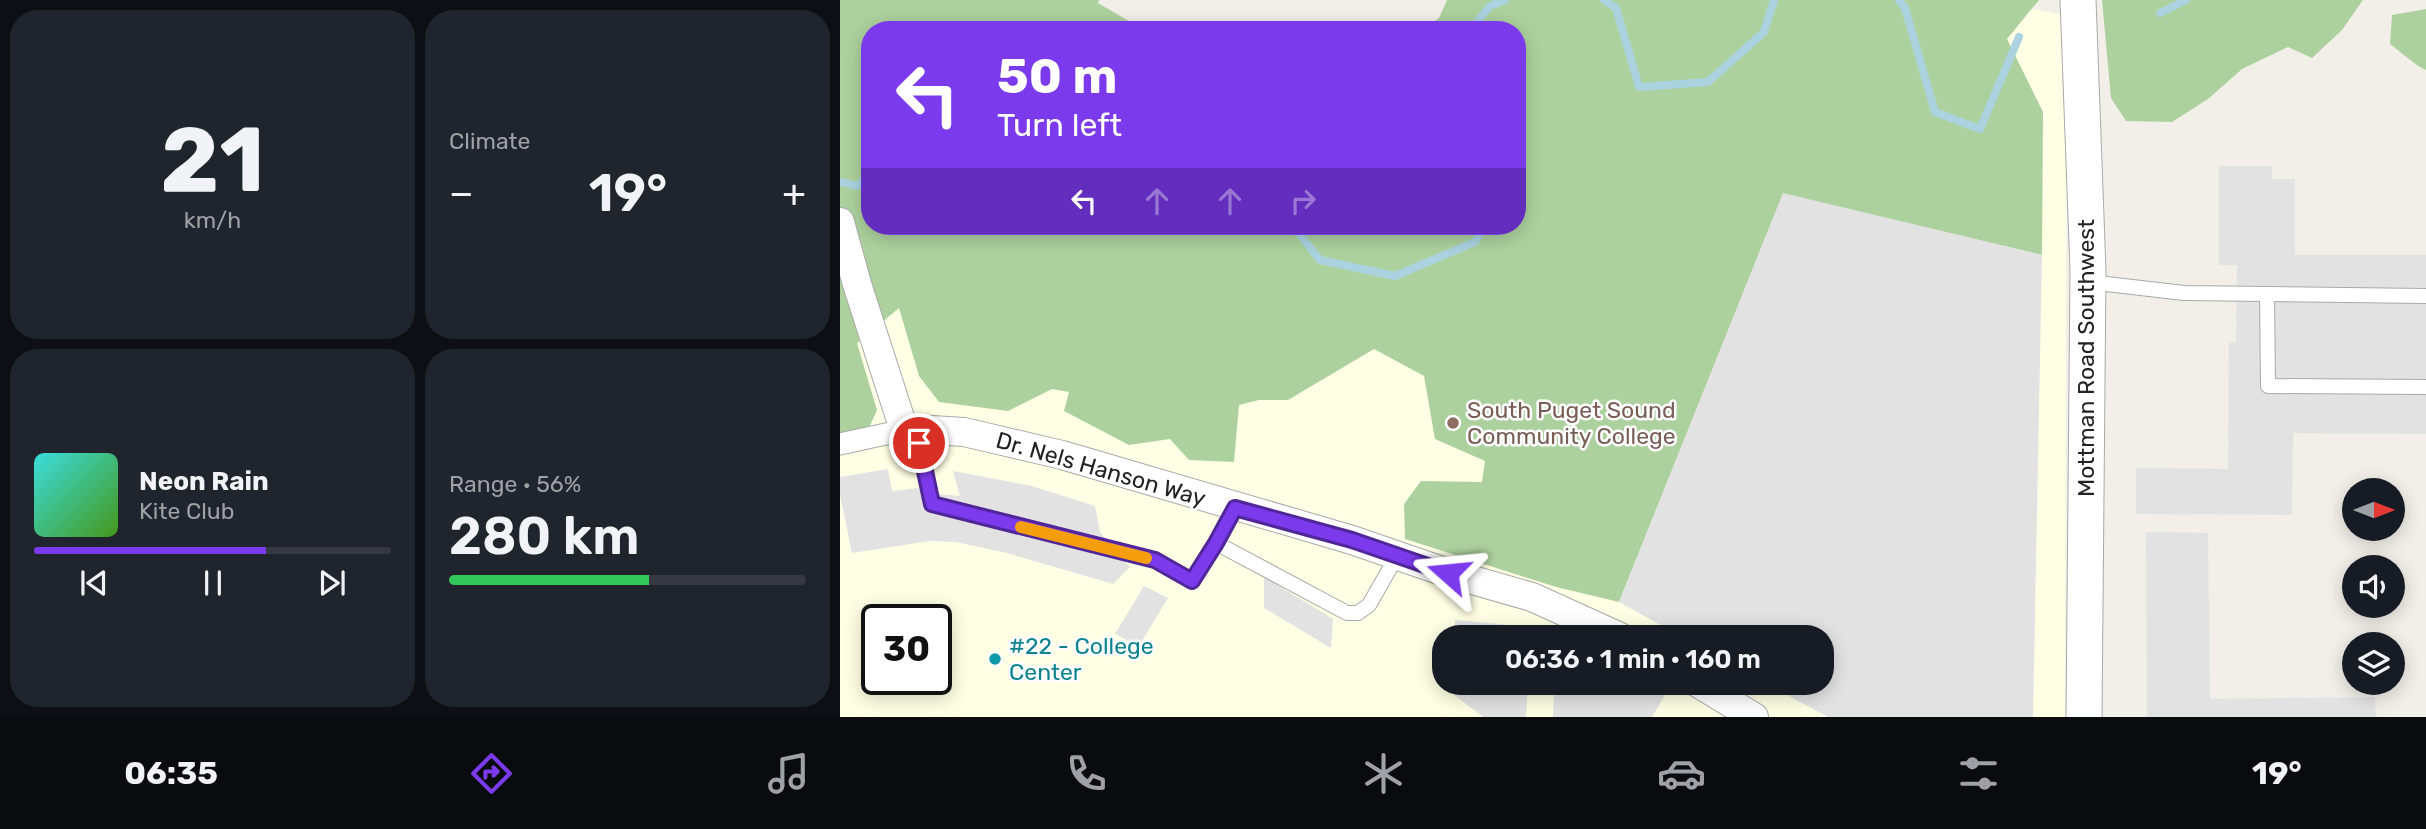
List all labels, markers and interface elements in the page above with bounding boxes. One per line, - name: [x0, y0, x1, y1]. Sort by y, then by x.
- text: 50 m: [997, 47, 1117, 105]
- icon: left: [882, 49, 973, 140]
- text: 21: [160, 106, 265, 214]
- text: Turn left: [997, 106, 1122, 144]
- text: Climate: [449, 127, 530, 155]
- text: 19°: [589, 162, 667, 224]
- text: −: [449, 170, 474, 216]
- text: +: [782, 170, 806, 216]
- icon: left: [1065, 182, 1103, 220]
- icon: ahead: [1138, 182, 1176, 220]
- icon: ahead: [1211, 182, 1249, 220]
- icon: right: [1284, 182, 1322, 220]
- text: km/h: [184, 206, 241, 234]
- street label: Mottman Road Southwest: [2072, 219, 2100, 497]
- place label: South Puget Sound Community College: [1467, 396, 1676, 450]
- pin: [889, 413, 949, 473]
- marker: South Puget Sound Community College: [1445, 415, 1461, 431]
- icon: arrive: [900, 424, 938, 462]
- street label: Dr. Nels Hanson Way: [993, 426, 1209, 512]
- text: Neon Rain: [139, 466, 269, 497]
- text: Range · 56%: [449, 470, 581, 498]
- north arrow: [2342, 478, 2404, 541]
- map controls: [2342, 478, 2405, 695]
- text: Kite Club: [139, 497, 234, 525]
- text: 280 km: [449, 505, 640, 567]
- position arrow: [1411, 536, 1485, 610]
- button: sound: [2342, 555, 2405, 618]
- icon: previous: [75, 564, 113, 602]
- icon: pause: [194, 564, 232, 602]
- icon: next: [313, 564, 351, 602]
- speed limit sign: 30: [861, 604, 952, 695]
- place label: #22 - College Center: [1009, 632, 1154, 686]
- button: layers: [2342, 632, 2405, 695]
- text: 06:36 · 1 min · 160 m: [1505, 644, 1761, 675]
- marker: #22 - College Center: [987, 651, 1003, 667]
- icon: directions: [467, 749, 516, 798]
- icon: music: [764, 749, 813, 798]
- icon: phone: [1062, 749, 1111, 798]
- icon: climate: [1359, 749, 1408, 798]
- icon: car: [1657, 749, 1706, 798]
- icon: filters: [1954, 749, 2003, 798]
- text: 06:35: [124, 754, 218, 792]
- text: 19°: [2252, 754, 2302, 792]

